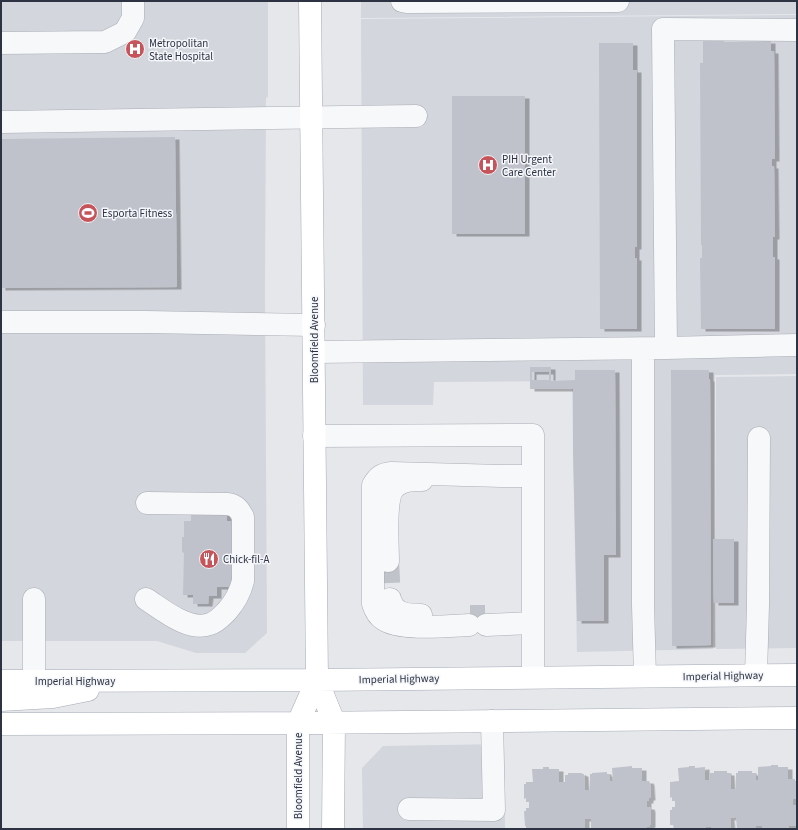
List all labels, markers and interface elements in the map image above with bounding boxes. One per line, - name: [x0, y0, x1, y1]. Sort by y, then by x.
- place label: Metropolitan State Hospital: [149, 36, 213, 64]
- hospital icon: Metropolitan State Hospital: [124, 38, 146, 60]
- place label: PIH Urgent Care Center: [502, 152, 556, 180]
- hospital icon: PIH Urgent Care Center: [477, 154, 499, 176]
- sports icon: Esporta Fitness: [77, 202, 99, 224]
- place label: Esporta Fitness: [102, 206, 172, 221]
- street label: Bloomfield Avenue: [307, 296, 322, 383]
- restaurant icon: Chick-fil-A: [198, 548, 220, 570]
- place label: Chick-fil-A: [223, 552, 270, 567]
- street label: Imperial Highway: [683, 668, 763, 684]
- street label: Imperial Highway: [359, 671, 439, 687]
- street label: Imperial Highway: [35, 674, 115, 689]
- street label: Bloomfield Avenue: [291, 732, 306, 819]

